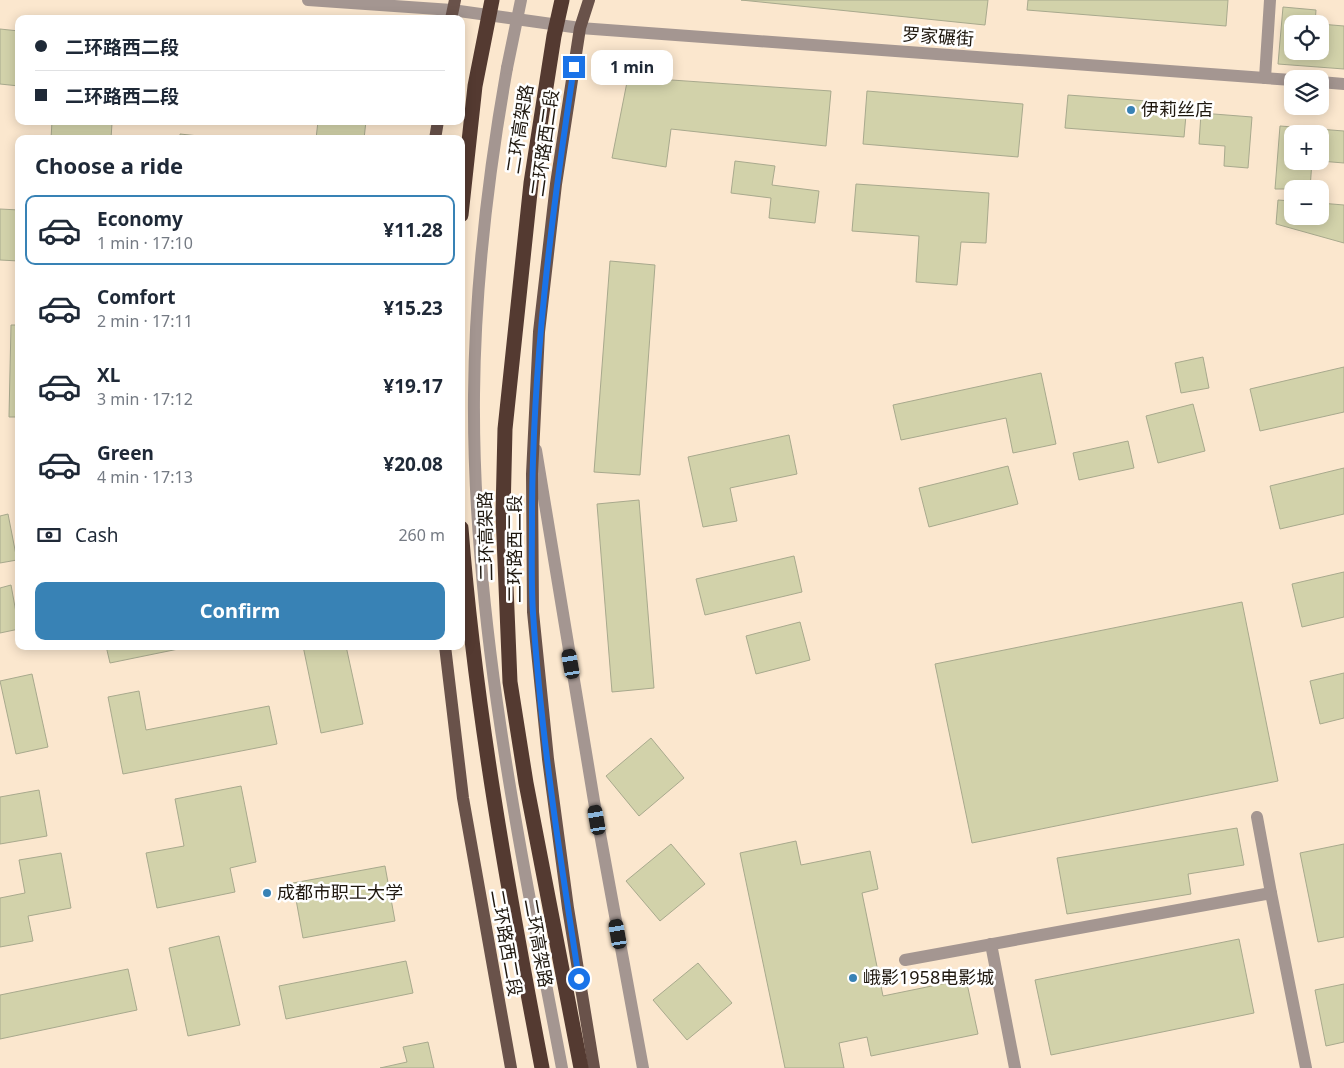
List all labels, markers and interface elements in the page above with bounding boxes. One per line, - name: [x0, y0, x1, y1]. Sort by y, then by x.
- map controls: [1284, 15, 1329, 225]
- button: locate: [1284, 15, 1329, 60]
- street label: 罗家碾街: [901, 22, 975, 50]
- text: 二环路西二段: [65, 34, 179, 60]
- callout: 1 min: [592, 50, 674, 84]
- route end: [563, 56, 585, 78]
- text: 1 min: [610, 56, 654, 78]
- button: layers: [1284, 70, 1329, 115]
- text: 二环路西二段: [65, 83, 179, 109]
- street label: 二环高架路: [500, 83, 538, 175]
- street label: 二环路西二段: [525, 88, 563, 198]
- place label: 伊莉丝店: [1141, 97, 1213, 121]
- marker: 伊莉丝店: [1125, 104, 1137, 116]
- button: +: [1284, 125, 1329, 170]
- text: Choose a ride: [35, 150, 183, 180]
- button: −: [1284, 180, 1329, 225]
- text: Economy: [97, 206, 183, 232]
- icon: car: [37, 208, 82, 253]
- text: ¥11.28: [383, 217, 443, 243]
- text: 1 min · 17:10: [97, 232, 193, 254]
- text: Comfort: [97, 284, 176, 310]
- icon: car: [37, 286, 82, 331]
- text: ¥15.23: [383, 295, 443, 321]
- text: 2 min · 17:11: [97, 310, 193, 332]
- text: XL: [97, 362, 120, 388]
- icon: car: [37, 364, 82, 409]
- text: ¥19.17: [383, 373, 443, 399]
- text: 3 min · 17:12: [97, 388, 193, 410]
- text: Green: [97, 440, 154, 466]
- icon: car: [37, 442, 82, 487]
- text: ¥20.08: [383, 451, 443, 477]
- text: 4 min · 17:13: [97, 466, 193, 488]
- street label: 二环高架路: [472, 491, 498, 581]
- street label: 二环路西二段: [502, 495, 526, 603]
- icon: cash: [35, 521, 63, 549]
- text: Cash: [75, 522, 119, 548]
- text: 260 m: [398, 524, 445, 546]
- button: Confirm: [35, 582, 445, 640]
- car: [561, 648, 580, 680]
- car: [587, 804, 606, 836]
- place label: 成都市职工大学: [277, 880, 403, 904]
- marker: 成都市职工大学: [261, 887, 273, 899]
- street label: 二环路西二段: [486, 888, 528, 998]
- street label: 二环高架路: [519, 896, 559, 989]
- car: [608, 918, 627, 950]
- place label: 峨影1958电影城: [863, 965, 994, 989]
- route start: [568, 968, 590, 990]
- marker: 峨影1958电影城: [847, 972, 859, 984]

